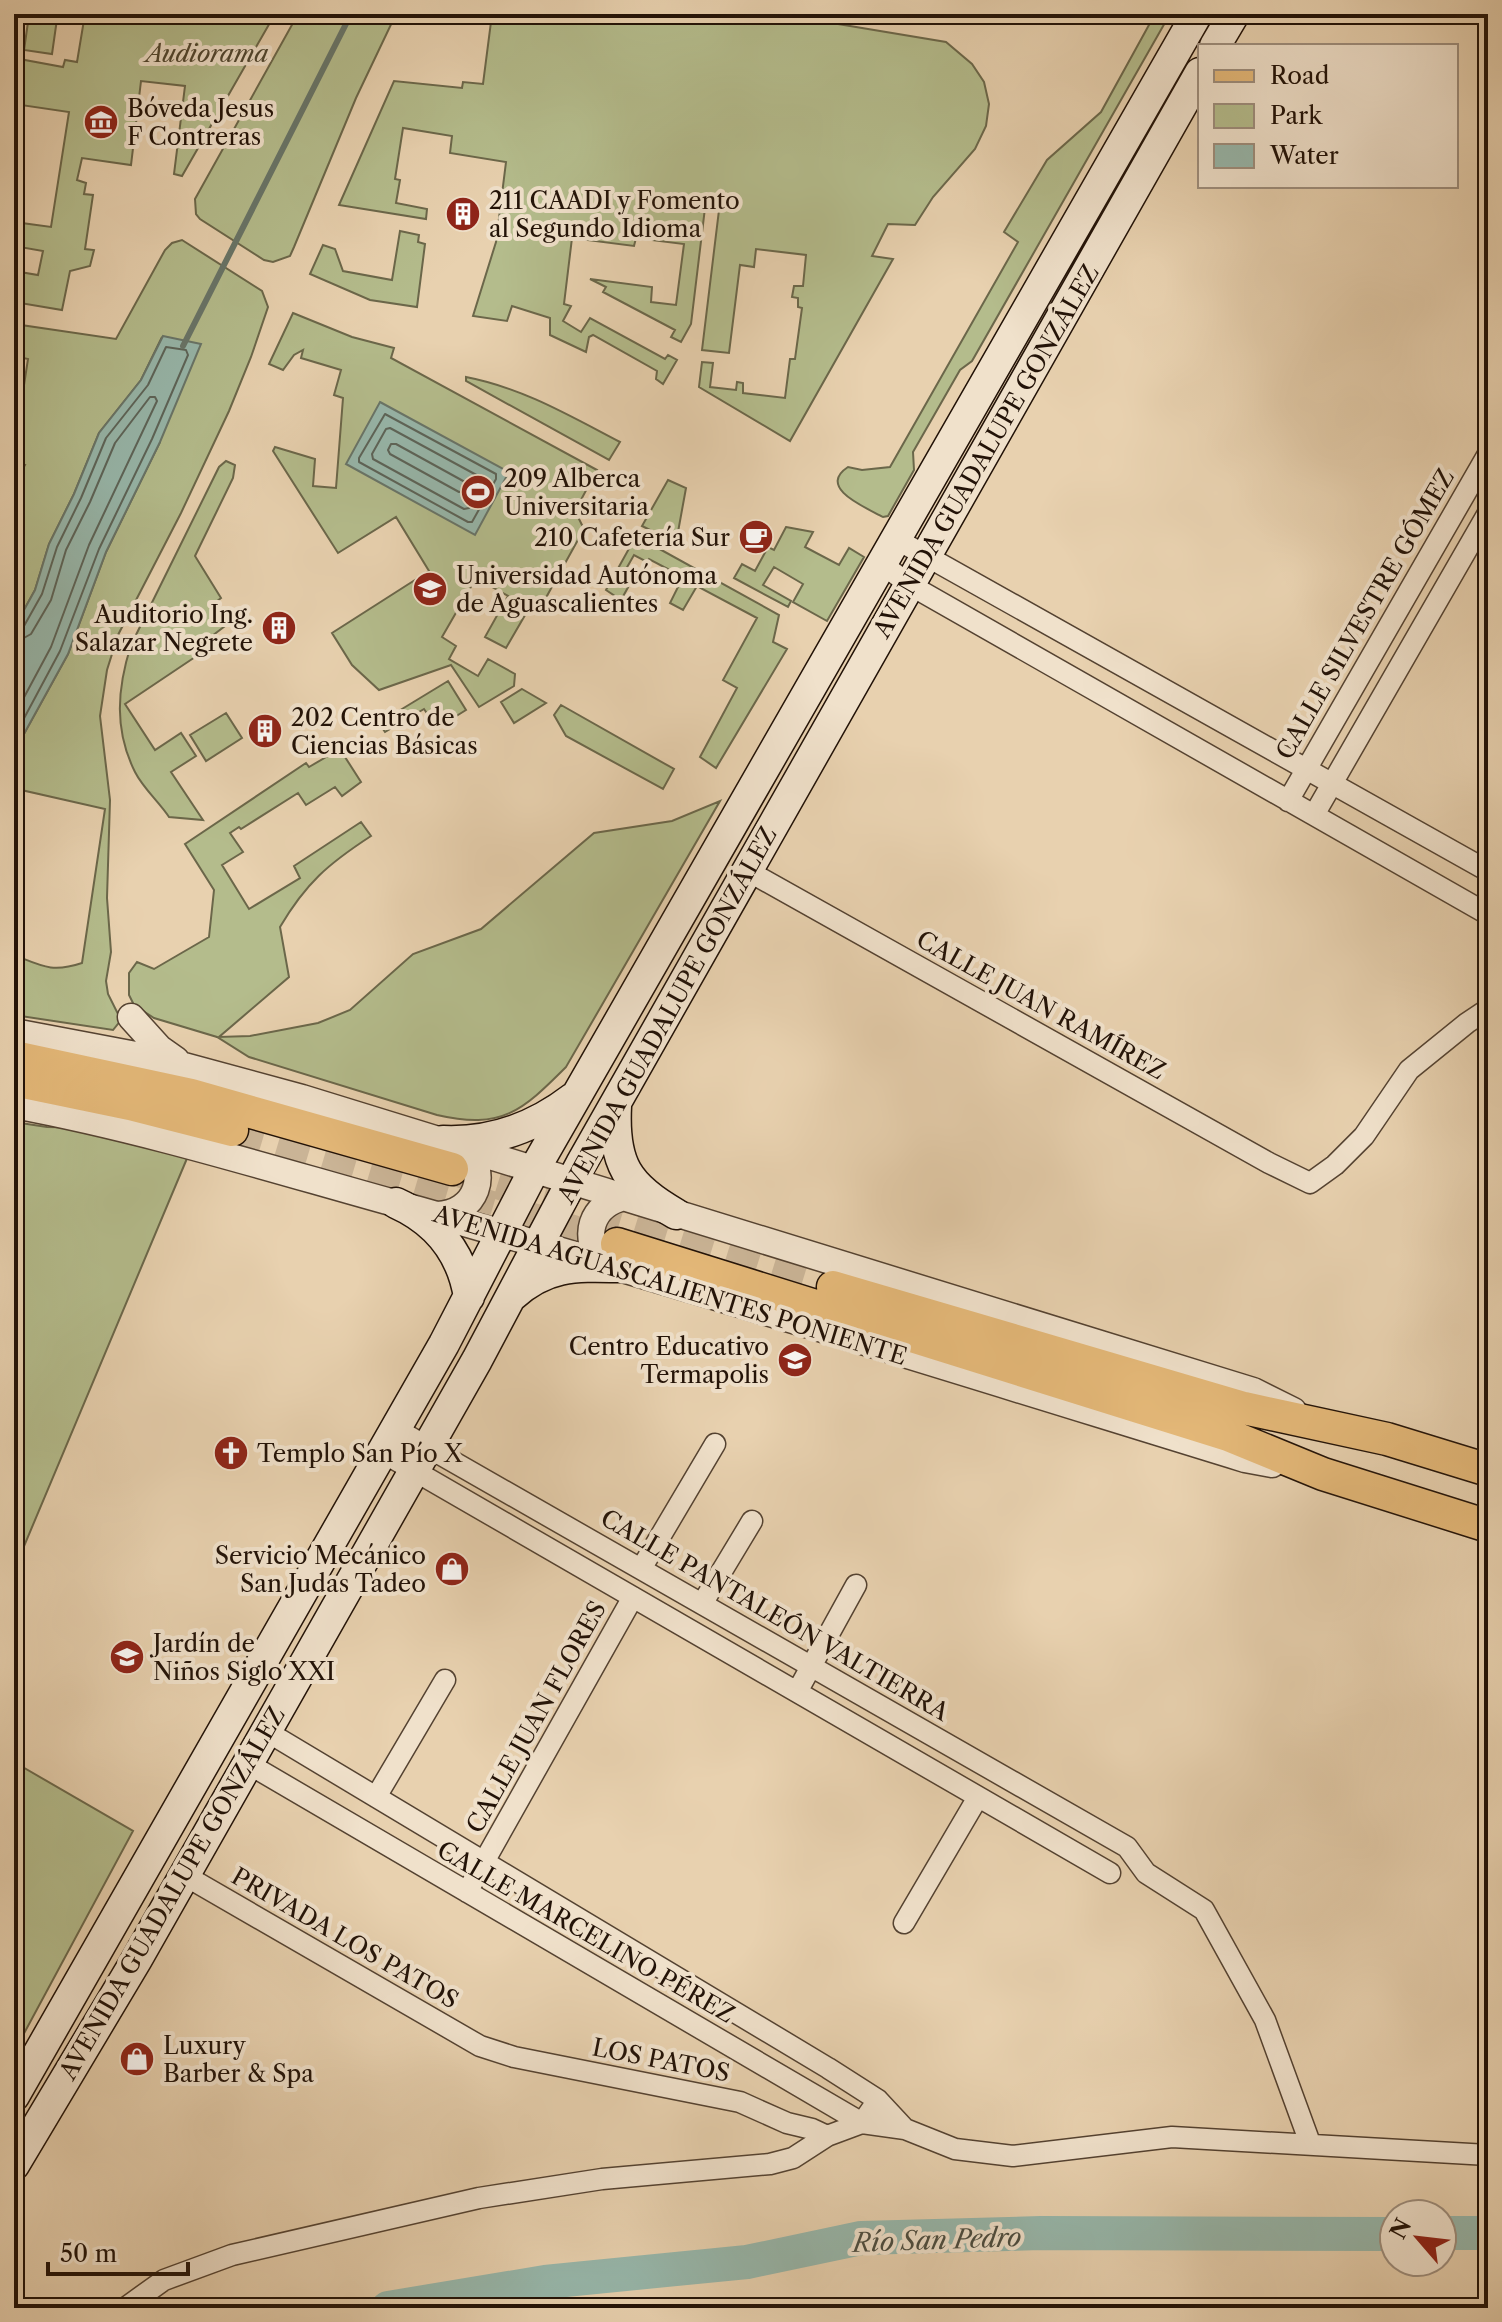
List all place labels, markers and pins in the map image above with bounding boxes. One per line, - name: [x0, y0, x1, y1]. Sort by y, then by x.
- place label: Bóveda Jesus F Contreras: [127, 94, 274, 151]
- museum icon: Bóveda Jesus F Contreras: [82, 103, 120, 141]
- place label: 211 CAADI y Fomento al Segundo Idioma: [489, 186, 740, 243]
- building icon: 211 CAADI y Fomento al Segundo Idioma: [444, 195, 482, 233]
- place label: 209 Alberca Universitaria: [504, 464, 649, 521]
- sports icon: 209 Alberca Universitaria: [459, 473, 497, 511]
- cafe icon: 210 Cafetería Sur: [737, 518, 775, 556]
- place label: 210 Cafetería Sur: [534, 523, 730, 552]
- place label: Universidad Autónoma de Aguascalientes: [456, 561, 717, 618]
- school or university icon: Universidad Autónoma de Aguascalientes: [411, 570, 449, 608]
- place label: Auditorio Ing. Salazar Negrete: [75, 600, 253, 657]
- building icon: Auditorio Ing. Salazar Negrete: [260, 609, 298, 647]
- place label: 202 Centro de Ciencias Básicas: [291, 703, 478, 760]
- building icon: 202 Centro de Ciencias Básicas: [246, 712, 284, 750]
- place label: Centro Educativo Termapolis: [569, 1332, 769, 1389]
- school or university icon: Centro Educativo Termapolis: [776, 1341, 814, 1379]
- church icon: Templo San Pío X: [212, 1434, 250, 1472]
- place label: Templo San Pío X: [257, 1439, 463, 1468]
- place label: Servicio Mecánico San Judas Tadeo: [215, 1541, 426, 1598]
- shop icon: Servicio Mecánico San Judas Tadeo: [433, 1550, 471, 1588]
- place label: Jardín de Niños Siglo XXI: [149, 1629, 335, 1686]
- school or university icon: Jardín de Niños Siglo XXI: [108, 1638, 146, 1676]
- place label: Luxury Barber & Spa: [163, 2031, 314, 2088]
- shop icon: Luxury Barber & Spa: [118, 2040, 156, 2078]

